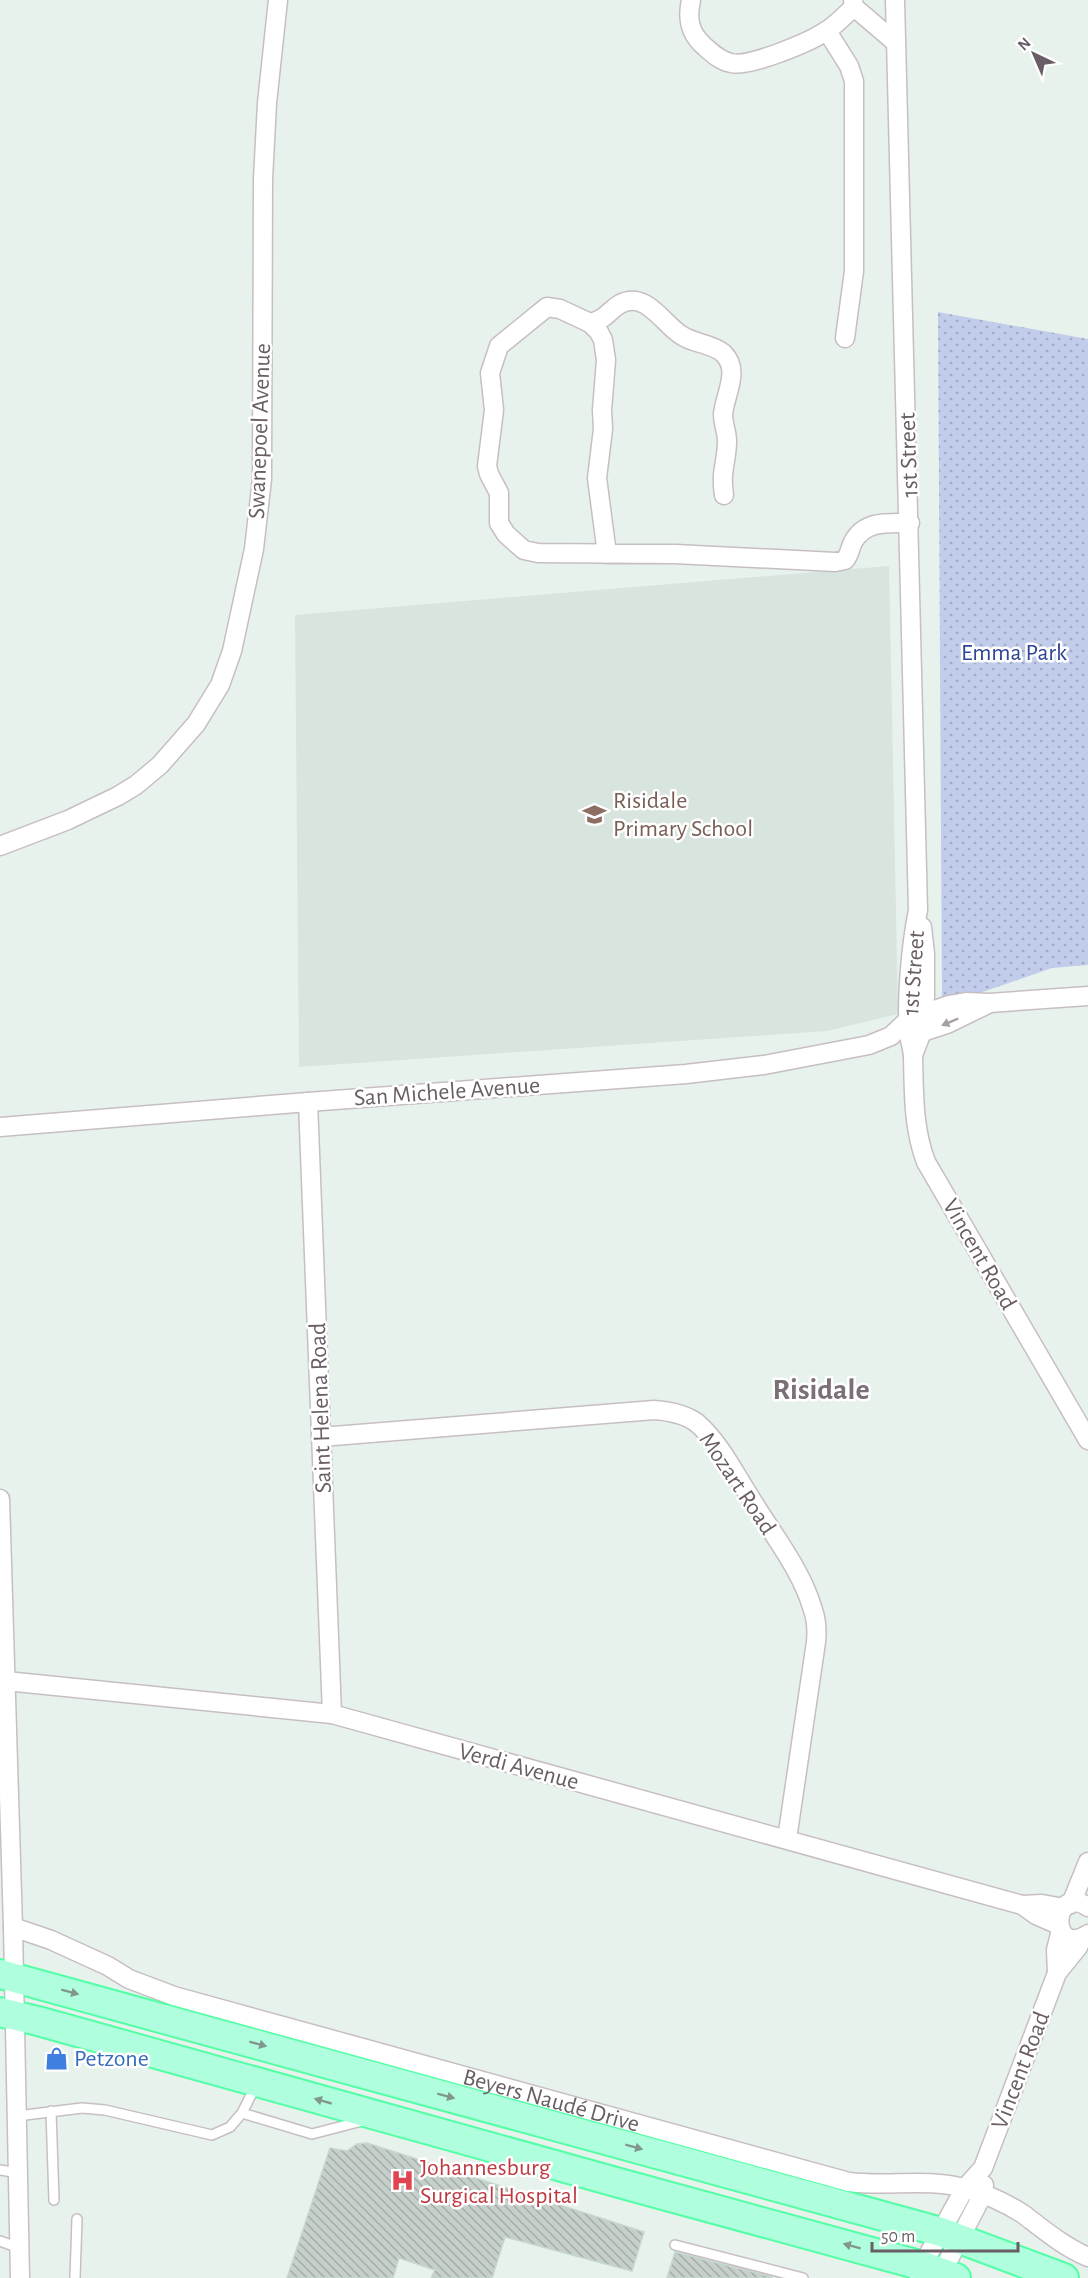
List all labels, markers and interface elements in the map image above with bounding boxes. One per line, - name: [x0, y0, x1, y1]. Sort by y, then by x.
- north arrow: [1004, 24, 1064, 84]
- text: N: [1015, 34, 1034, 54]
- street label: Swanepoel Avenue: [245, 343, 275, 519]
- street label: 1st Street: [896, 412, 922, 498]
- park label: Emma Park: [961, 641, 1067, 665]
- place label: Risidale Primary School: [613, 789, 753, 841]
- school or university icon: Risidale Primary School: [582, 801, 608, 827]
- street label: 1st Street: [899, 929, 929, 1016]
- one-way arrow: [941, 1018, 959, 1027]
- street label: San Michele Avenue: [353, 1074, 541, 1110]
- street label: Vincent Road: [938, 1195, 1020, 1314]
- street label: Saint Helena Road: [306, 1322, 336, 1494]
- district label: Risidale: [772, 1375, 870, 1405]
- street label: Mozart Road: [694, 1428, 780, 1539]
- street label: Verdi Avenue: [456, 1739, 581, 1795]
- one-way arrow: [61, 1988, 79, 1998]
- street label: Vincent Road: [988, 2008, 1054, 2132]
- one-way arrow: [249, 2040, 267, 2049]
- shop icon: Petzone: [43, 2045, 69, 2071]
- place label: Petzone: [74, 2047, 149, 2071]
- street label: Beyers Naudé Drive: [460, 2065, 642, 2137]
- one-way arrow: [437, 2091, 455, 2101]
- one-way arrow: [314, 2096, 332, 2105]
- one-way arrow: [625, 2143, 643, 2152]
- place label: Johannesburg Surgical Hospital: [420, 2156, 578, 2208]
- hospital icon: Johannesburg Surgical Hospital: [389, 2168, 415, 2194]
- scale bar: [872, 2215, 1018, 2253]
- text: 50 m: [881, 2228, 915, 2246]
- one-way arrow: [842, 2241, 861, 2251]

